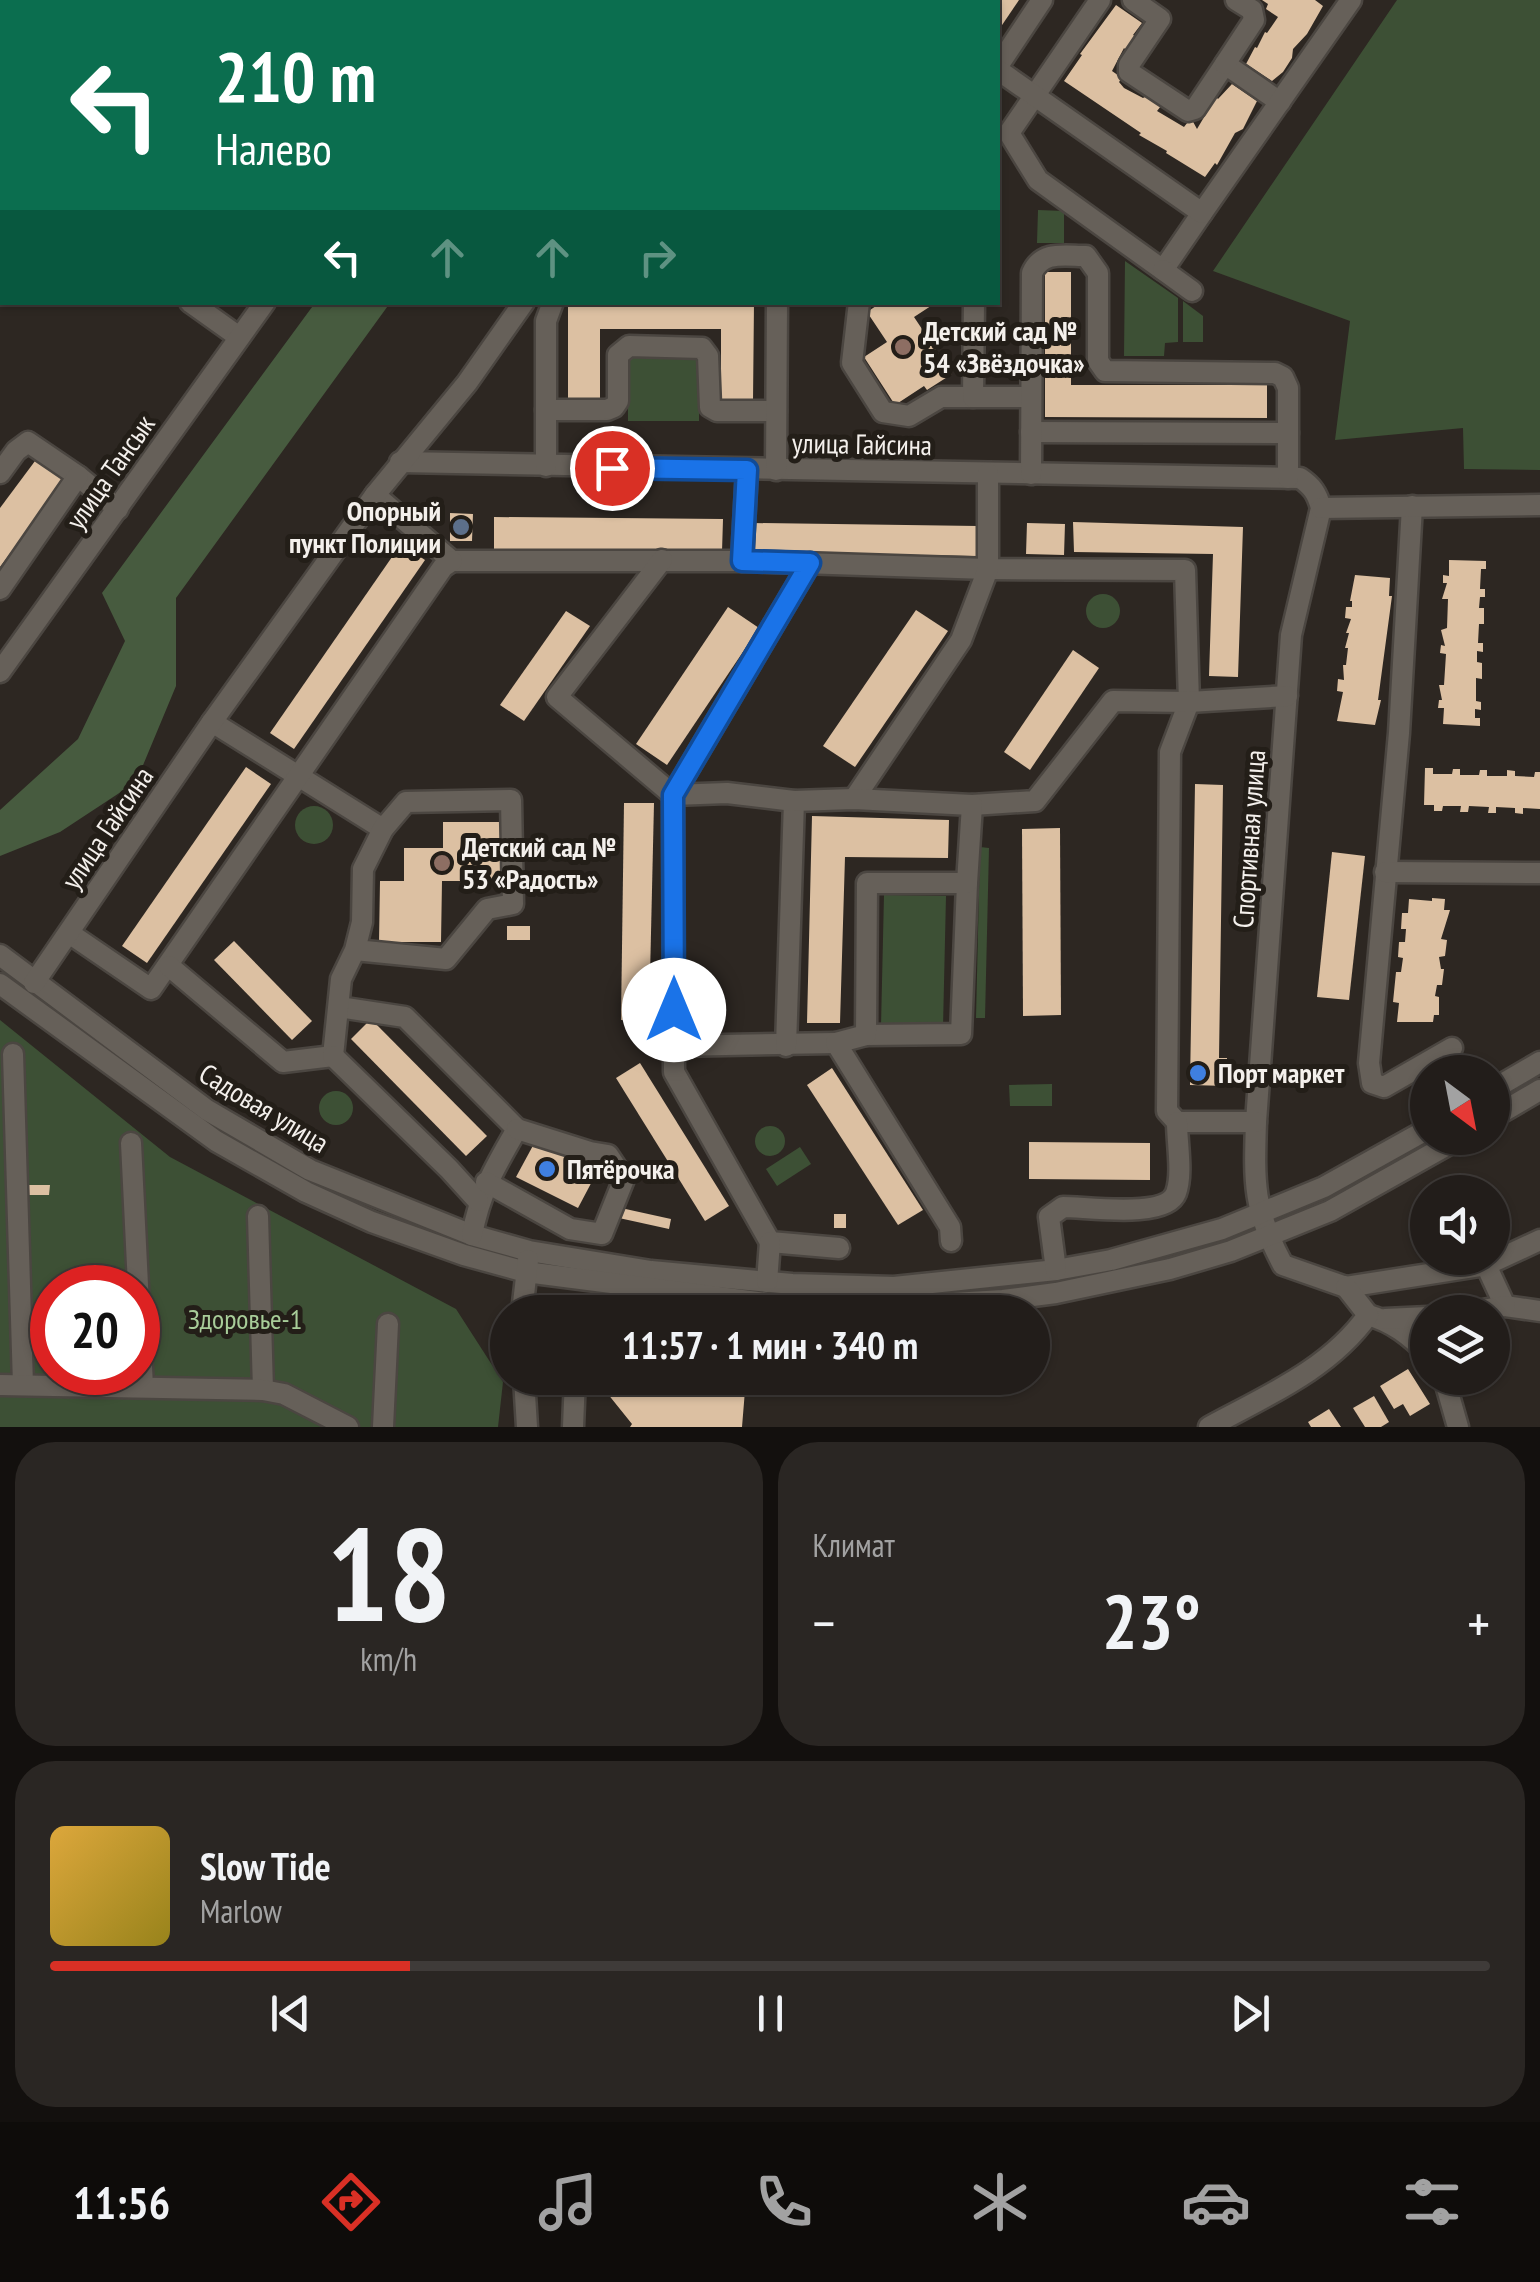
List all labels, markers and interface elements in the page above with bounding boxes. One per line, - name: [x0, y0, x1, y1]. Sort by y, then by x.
- text: 210 m: [215, 31, 376, 121]
- icon: left: [50, 40, 180, 170]
- text: Налево: [215, 119, 332, 177]
- icon: left: [315, 230, 370, 285]
- icon: ahead: [420, 230, 475, 285]
- icon: ahead: [525, 230, 580, 285]
- icon: right: [630, 230, 685, 285]
- place label: Детский сад № 54 «Звёздочка»: [923, 312, 1085, 381]
- marker: Детский сад № 54 «Звёздочка»: [892, 336, 914, 358]
- street label: улица Тансык: [57, 407, 163, 536]
- street label: улица Гайсина: [792, 424, 932, 463]
- pin: [570, 426, 655, 511]
- icon: arrive: [585, 441, 640, 496]
- place label: Опорный пункт Полиции: [289, 492, 441, 561]
- marker: Опорный пункт Полиции: [450, 516, 472, 538]
- street label: Спортивная улица: [1224, 749, 1273, 929]
- street label: улица Гайсина: [52, 759, 161, 896]
- place label: Детский сад № 53 «Радость»: [462, 828, 616, 897]
- marker: Детский сад № 53 «Радость»: [431, 852, 453, 874]
- position arrow: [622, 958, 726, 1062]
- street label: Садовая улица: [193, 1054, 336, 1161]
- place label: Порт маркет: [1218, 1054, 1345, 1091]
- north arrow: [1410, 1055, 1510, 1155]
- map controls: [1410, 1055, 1510, 1395]
- marker: Порт маркет: [1187, 1062, 1209, 1084]
- place label: Пятёрочка: [567, 1150, 675, 1187]
- marker: Пятёрочка: [536, 1158, 558, 1180]
- button: sound: [1410, 1175, 1510, 1275]
- speed limit sign: 20: [30, 1265, 160, 1395]
- button: layers: [1410, 1295, 1510, 1395]
- park label: Здоровье-1: [188, 1300, 302, 1337]
- text: 11:57 · 1 мин · 340 m: [622, 1320, 918, 1369]
- text: 18: [327, 1489, 451, 1657]
- text: Климат: [813, 1524, 895, 1566]
- text: 23°: [1102, 1573, 1201, 1670]
- text: −: [813, 1587, 835, 1658]
- text: +: [1467, 1587, 1490, 1658]
- text: km/h: [360, 1638, 417, 1680]
- text: Slow Tide: [200, 1841, 331, 1890]
- text: Marlow: [200, 1890, 282, 1932]
- icon: previous: [263, 1986, 318, 2041]
- icon: pause: [743, 1986, 798, 2041]
- icon: next: [1223, 1986, 1278, 2041]
- icon: directions: [316, 2167, 386, 2237]
- icon: music: [533, 2167, 603, 2237]
- icon: phone: [749, 2167, 819, 2237]
- icon: climate: [965, 2167, 1035, 2237]
- icon: car: [1181, 2167, 1251, 2237]
- icon: filters: [1397, 2167, 1467, 2237]
- text: 11:56: [73, 2173, 170, 2231]

